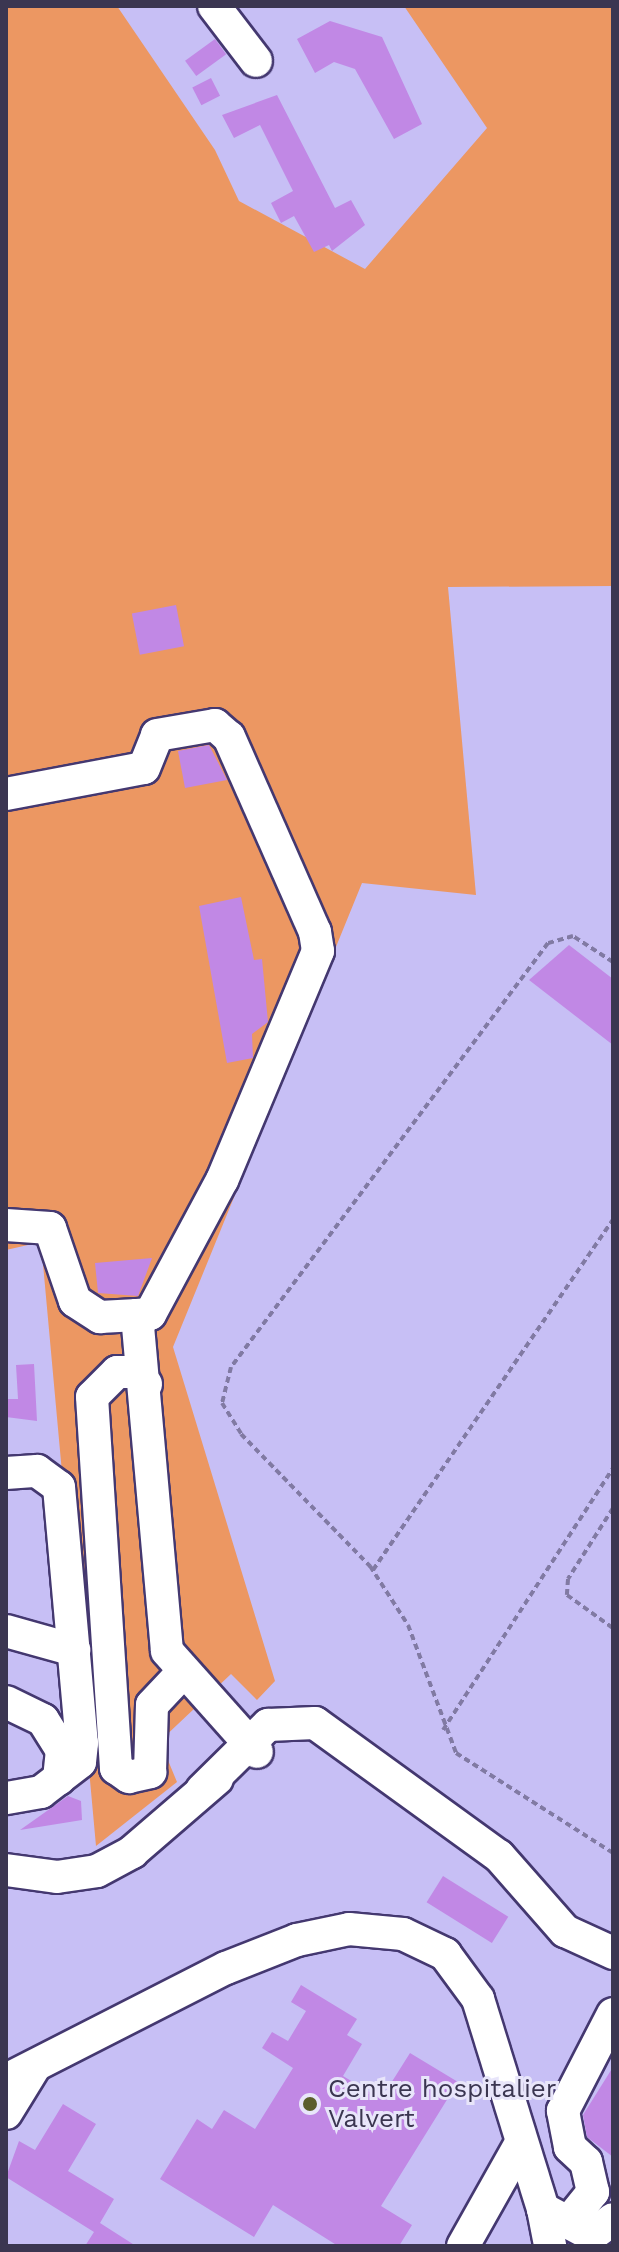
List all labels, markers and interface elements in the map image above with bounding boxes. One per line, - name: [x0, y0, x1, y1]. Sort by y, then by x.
- place label: Centre hospitalier Valvert: [328, 2073, 556, 2134]
- marker: Centre hospitalier Valvert: [299, 2093, 321, 2115]

